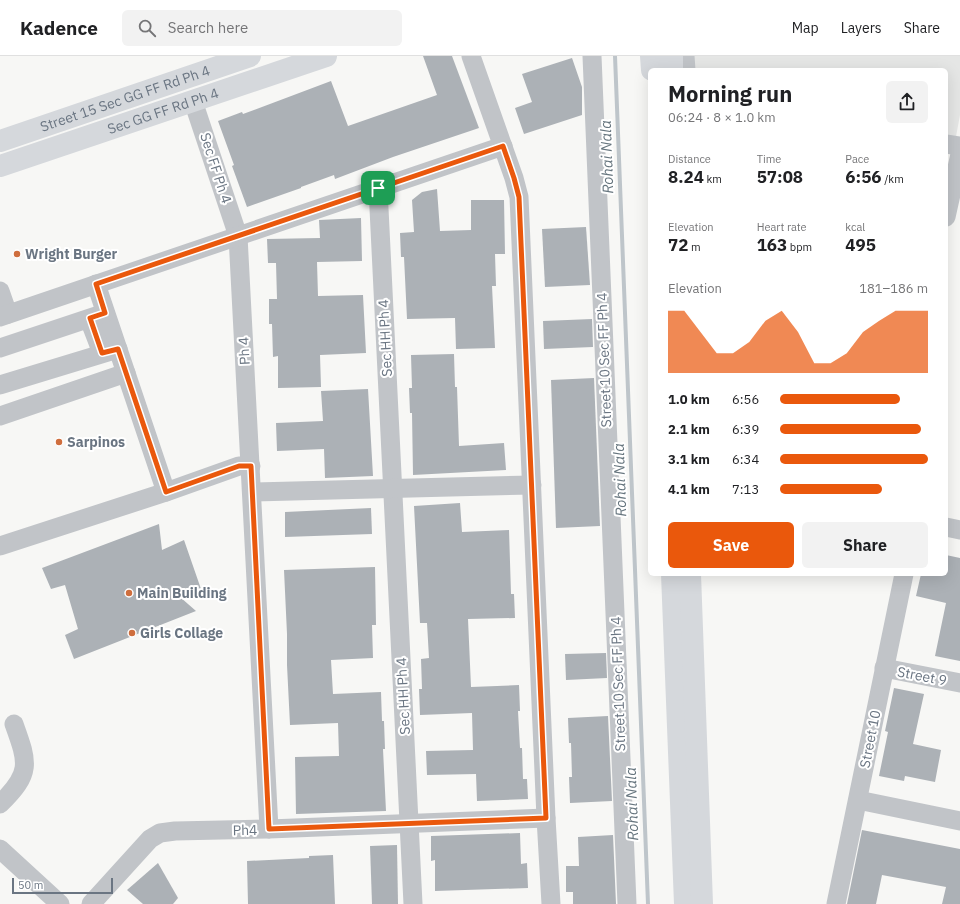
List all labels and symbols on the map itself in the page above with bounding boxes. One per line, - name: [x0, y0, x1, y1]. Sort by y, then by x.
- street label: Street 15 Sec GG FF Rd Ph 4: [38, 61, 212, 135]
- street label: Sec GG FF Rd Ph 4: [105, 84, 221, 138]
- water label: Rohai Nala: [596, 120, 617, 194]
- street label: Sec FF Ph 4: [196, 130, 236, 206]
- pin: [361, 171, 395, 205]
- place label: Wright Burger: [25, 245, 118, 263]
- marker: Wright Burger: [12, 249, 22, 259]
- street label: Street 10 Sec FF Ph 4: [593, 292, 615, 428]
- street label: Sec HH Ph 4: [374, 299, 396, 377]
- street label: Ph 4: [234, 336, 254, 366]
- place label: Sarpinos: [67, 433, 125, 451]
- marker: Sarpinos: [54, 437, 64, 447]
- water label: Rohai Nala: [609, 443, 630, 517]
- place label: Main Building: [137, 584, 227, 602]
- marker: Main Building: [124, 588, 134, 598]
- street label: Street 10 Sec FF Ph 4: [607, 616, 629, 752]
- place label: Girls Collage: [140, 624, 223, 642]
- marker: Girls Collage: [127, 628, 137, 638]
- street label: Sec HH Ph 4: [392, 657, 414, 735]
- street label: Street 9: [896, 662, 948, 690]
- street label: Street 10: [856, 709, 884, 769]
- water label: Rohai Nala: [621, 767, 642, 841]
- street label: Ph4: [232, 821, 258, 839]
- scale bar: [12, 876, 113, 895]

